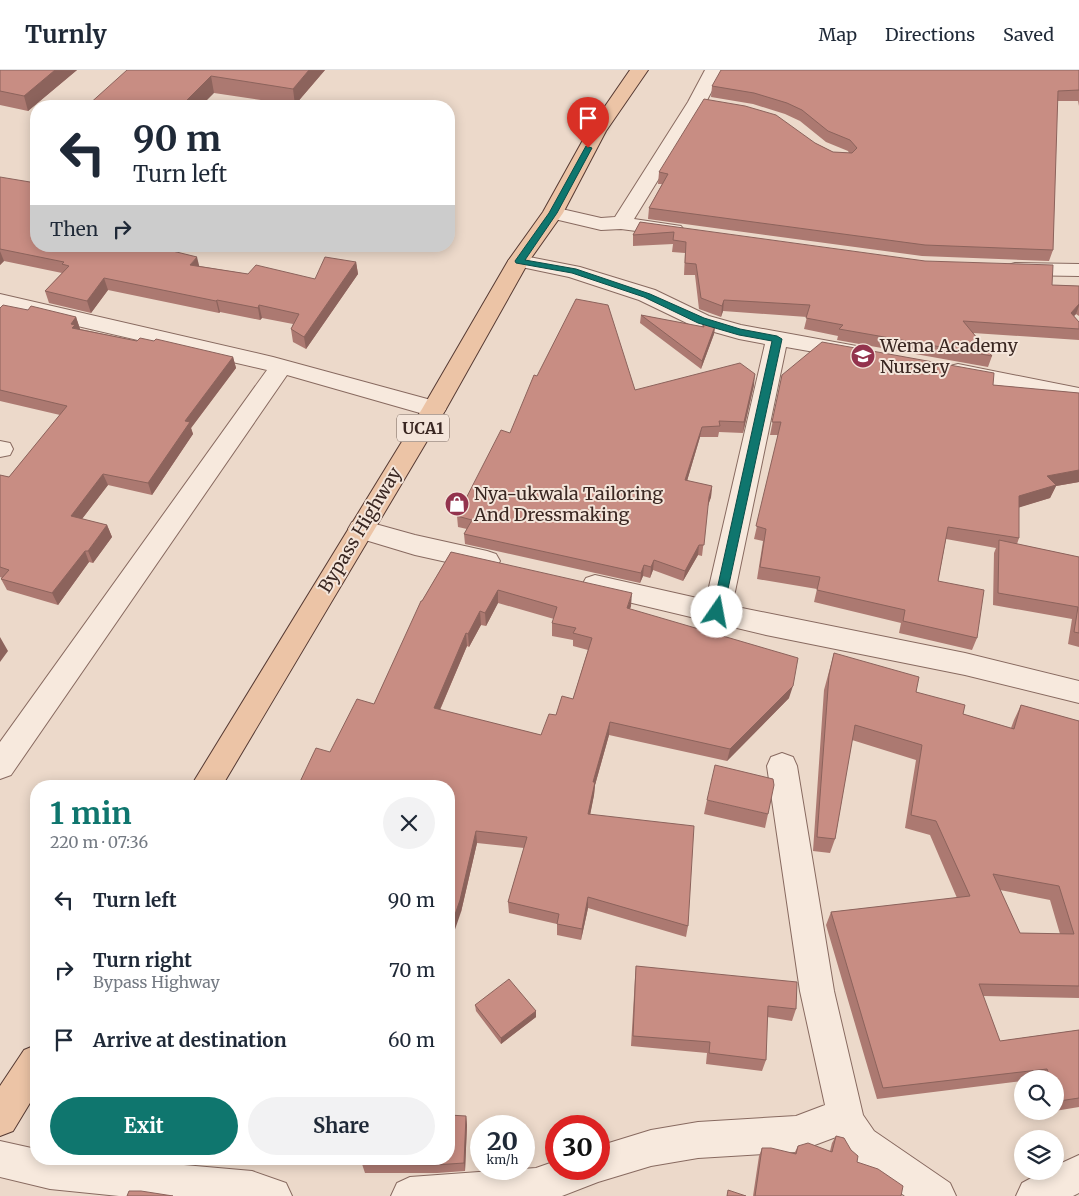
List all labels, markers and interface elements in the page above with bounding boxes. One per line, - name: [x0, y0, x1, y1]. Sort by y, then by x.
- text: Turnly: [25, 19, 107, 50]
- text: Map: [819, 23, 857, 46]
- text: Directions: [885, 23, 975, 46]
- text: Saved: [1003, 23, 1054, 46]
- pin: [567, 97, 609, 148]
- icon: arrive: [574, 104, 602, 132]
- text: 90 m: [133, 117, 221, 161]
- icon: left: [50, 120, 115, 185]
- text: Turn left: [133, 160, 227, 188]
- icon: right: [108, 215, 136, 243]
- text: Then: [50, 217, 98, 241]
- place label: Wema Academy Nursery: [879, 334, 1018, 378]
- school or university icon: Wema Academy Nursery: [850, 343, 876, 369]
- road number: UCA1: [397, 414, 449, 442]
- street label: Bypass Highway: [313, 462, 406, 597]
- place label: Nya-ukwala Tailoring And Dressmaking: [473, 482, 663, 526]
- shop icon: Nya-ukwala Tailoring And Dressmaking: [444, 491, 470, 517]
- position arrow: [690, 585, 742, 637]
- text: 1 min: [50, 794, 132, 832]
- button: close: [383, 797, 435, 849]
- text: 220 m · 07:36: [50, 832, 148, 852]
- icon: left: [50, 886, 78, 914]
- text: Turn left: [93, 888, 177, 912]
- text: 90 m: [388, 888, 435, 912]
- text: Turn right: [93, 948, 192, 972]
- icon: right: [50, 956, 78, 984]
- text: 70 m: [389, 958, 435, 982]
- text: Bypass Highway: [93, 972, 220, 992]
- icon: arrive: [50, 1026, 78, 1054]
- text: Arrive at destination: [93, 1028, 287, 1052]
- text: 60 m: [388, 1028, 435, 1052]
- map controls: [1014, 1070, 1064, 1180]
- button: search: [1014, 1070, 1064, 1120]
- button: Exit: [50, 1097, 238, 1155]
- button: Share: [248, 1097, 435, 1155]
- speed limit sign: 30: [545, 1115, 610, 1180]
- text: 20: [487, 1125, 518, 1157]
- button: layers: [1014, 1130, 1064, 1180]
- text: km/h: [487, 1152, 518, 1167]

